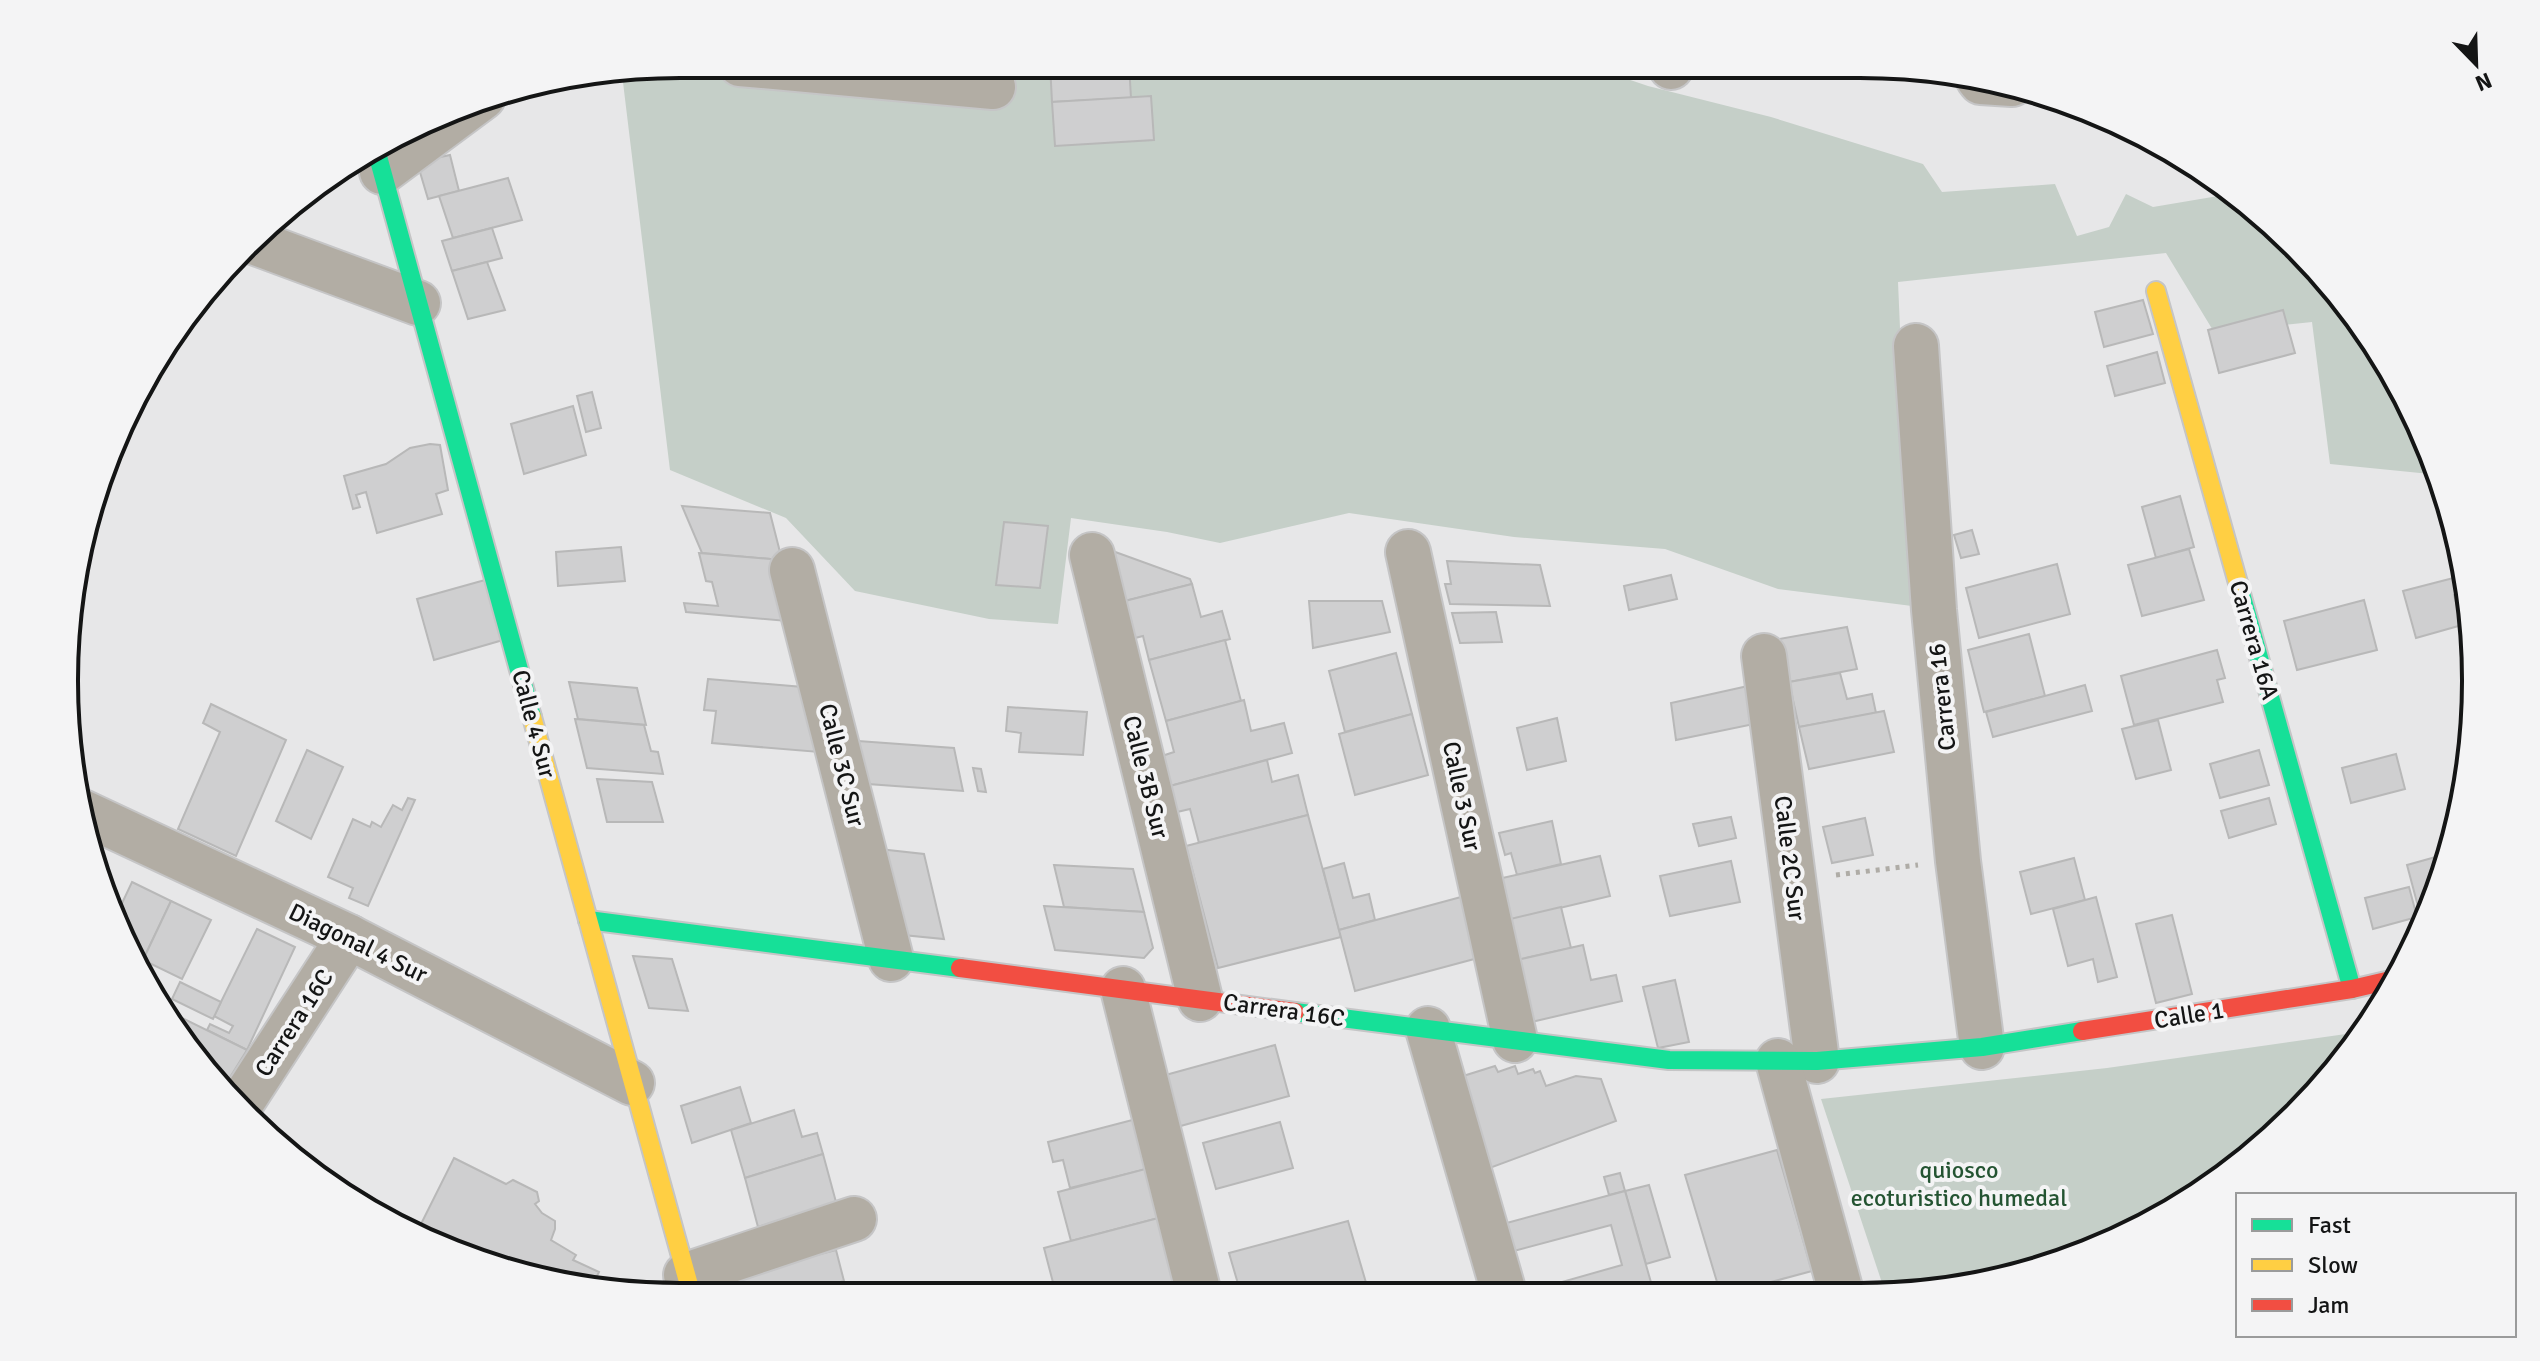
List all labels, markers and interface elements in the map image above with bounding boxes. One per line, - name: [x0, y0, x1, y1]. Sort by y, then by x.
- north arrow: [2436, 24, 2516, 104]
- text: N: [2471, 67, 2496, 97]
- street label: Carrera 16A: [2223, 577, 2285, 703]
- street label: Carrera 16: [1921, 642, 1963, 752]
- street label: Calle 4 Sur: [505, 667, 563, 782]
- street label: Calle 3C Sur: [812, 701, 872, 830]
- street label: Calle 3B Sur: [1116, 713, 1176, 842]
- street label: Calle 3 Sur: [1436, 739, 1488, 854]
- street label: Calle 2C Sur: [1767, 794, 1813, 922]
- street label: Diagonal 4 Sur: [284, 897, 432, 990]
- street label: Carrera 16C: [248, 964, 340, 1082]
- street label: Carrera 16C: [1221, 987, 1347, 1033]
- street label: Calle 1: [2152, 995, 2226, 1035]
- park label: quiosco ecoturistico humedal: [1851, 1155, 2067, 1213]
- legend: [2236, 1193, 2516, 1337]
- text: Fast: [2308, 1210, 2351, 1240]
- text: Slow: [2308, 1250, 2358, 1280]
- text: Jam: [2308, 1290, 2349, 1320]

